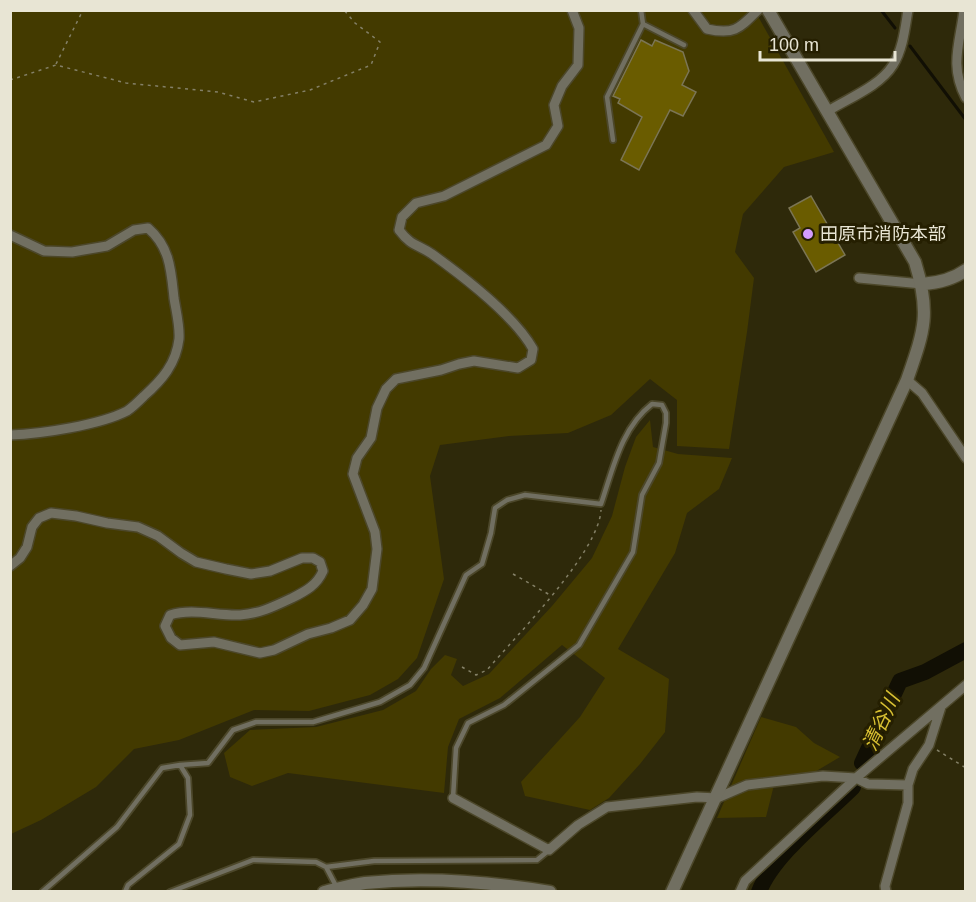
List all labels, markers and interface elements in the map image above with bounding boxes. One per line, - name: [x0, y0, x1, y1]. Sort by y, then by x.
- scale bar: [760, 24, 895, 62]
- text: 100 m: [769, 35, 819, 55]
- place label: 田原市消防本部: [820, 224, 946, 244]
- marker: 田原市消防本部: [801, 227, 815, 241]
- water label: 清谷川: [858, 688, 904, 754]

